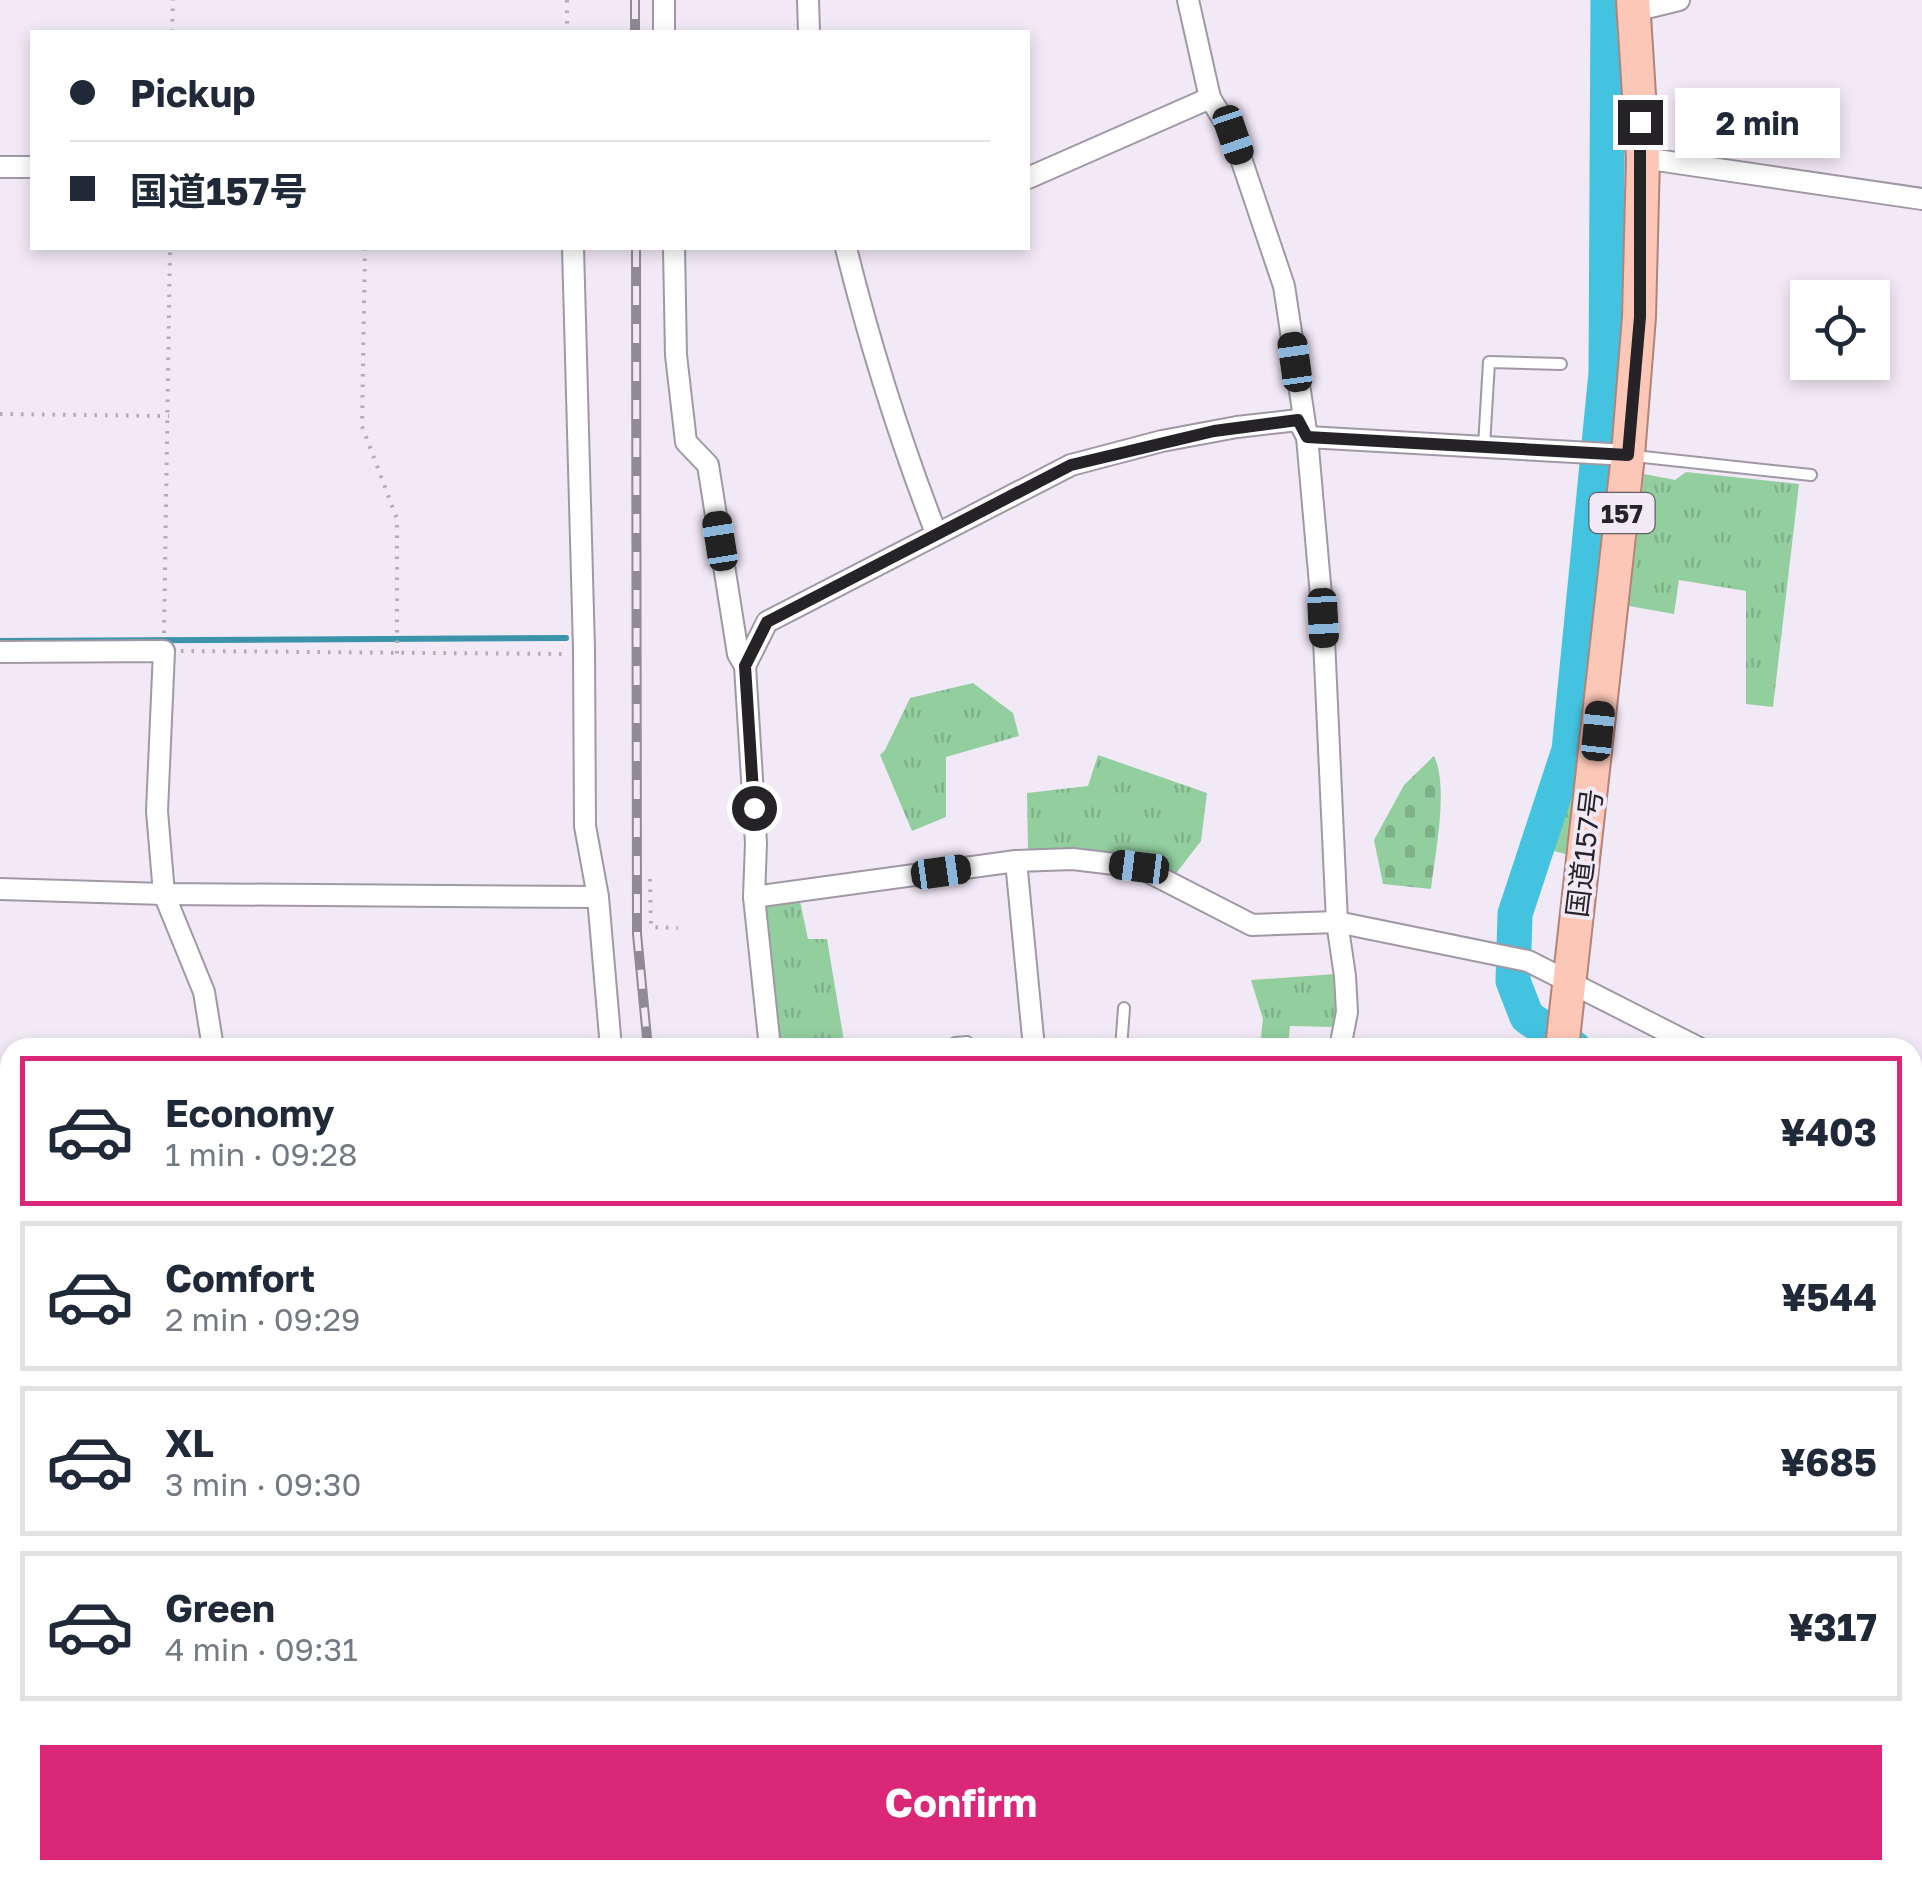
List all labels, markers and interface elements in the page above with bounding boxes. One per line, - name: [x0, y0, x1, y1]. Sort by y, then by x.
- text: Pickup: [130, 70, 256, 115]
- callout: 2 min: [1675, 87, 1840, 157]
- route end: [1618, 100, 1663, 145]
- car: [1209, 102, 1257, 168]
- text: 2 min: [1716, 104, 1799, 142]
- text: 国道157号: [130, 168, 307, 213]
- map controls: [1790, 280, 1890, 380]
- button: locate: [1790, 280, 1890, 380]
- car: [1276, 330, 1314, 394]
- road number: 157: [1590, 493, 1654, 533]
- car: [700, 509, 740, 573]
- car: [1306, 587, 1340, 649]
- car: [1580, 700, 1616, 762]
- route start: [732, 786, 777, 831]
- street label: 国道157号: [1560, 787, 1608, 919]
- car: [1107, 848, 1171, 886]
- car: [909, 853, 973, 891]
- icon: car: [45, 1086, 135, 1176]
- text: Economy: [165, 1090, 334, 1135]
- text: ¥403: [1780, 1109, 1877, 1154]
- text: 1 min · 09:28: [165, 1135, 358, 1173]
- icon: car: [45, 1251, 135, 1341]
- text: Comfort: [165, 1255, 315, 1300]
- text: ¥544: [1781, 1274, 1877, 1319]
- text: 2 min · 09:29: [165, 1300, 360, 1338]
- icon: car: [45, 1416, 135, 1506]
- text: XL: [165, 1420, 214, 1465]
- text: ¥685: [1780, 1439, 1877, 1484]
- text: 3 min · 09:30: [165, 1465, 361, 1503]
- icon: car: [45, 1581, 135, 1671]
- text: Green: [165, 1585, 275, 1630]
- text: ¥317: [1788, 1604, 1877, 1649]
- text: 4 min · 09:31: [165, 1630, 358, 1668]
- button: Confirm: [40, 1745, 1882, 1860]

